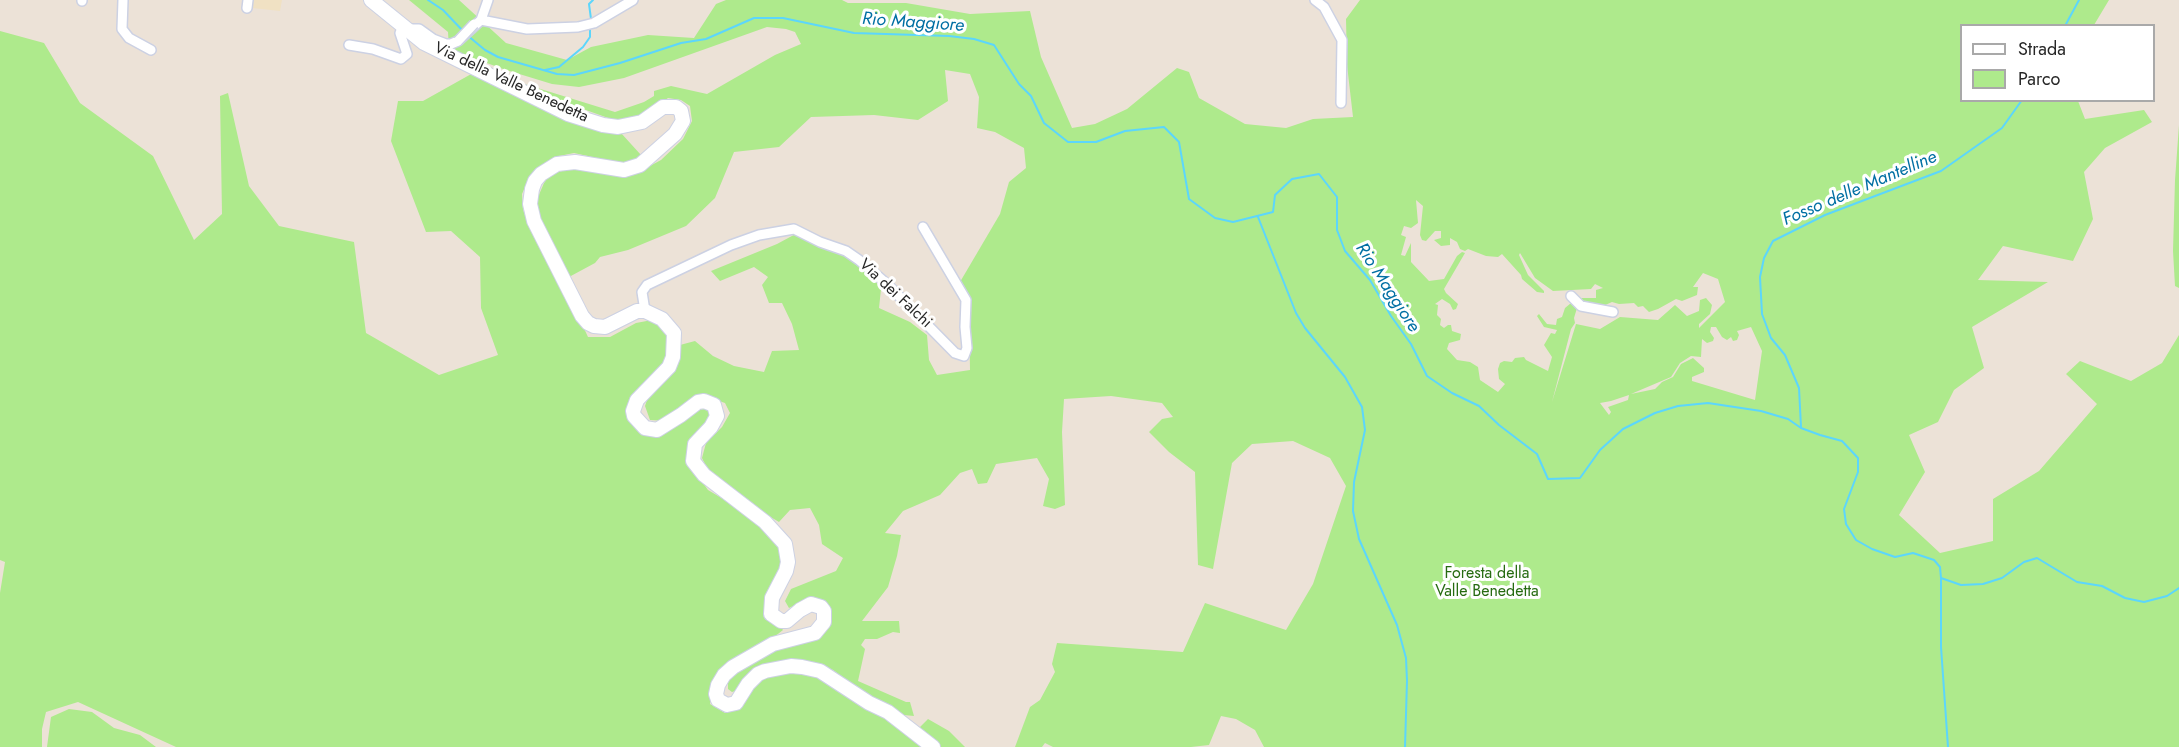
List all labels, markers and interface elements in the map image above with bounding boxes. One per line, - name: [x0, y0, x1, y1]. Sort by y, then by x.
- water label: Rio Maggiore: [861, 9, 965, 37]
- legend: [1960, 24, 2155, 102]
- text: Strada: [2018, 36, 2066, 62]
- street label: Via della Valle Benedetta: [431, 39, 591, 127]
- text: Parco: [2018, 66, 2060, 92]
- water label: Fosso delle Mantelline: [1780, 147, 1940, 231]
- water label: Rio Maggiore: [1350, 239, 1424, 337]
- street label: Via dei Falchi: [855, 255, 935, 333]
- park label: Foresta della Valle Benedetta: [1435, 564, 1539, 602]

